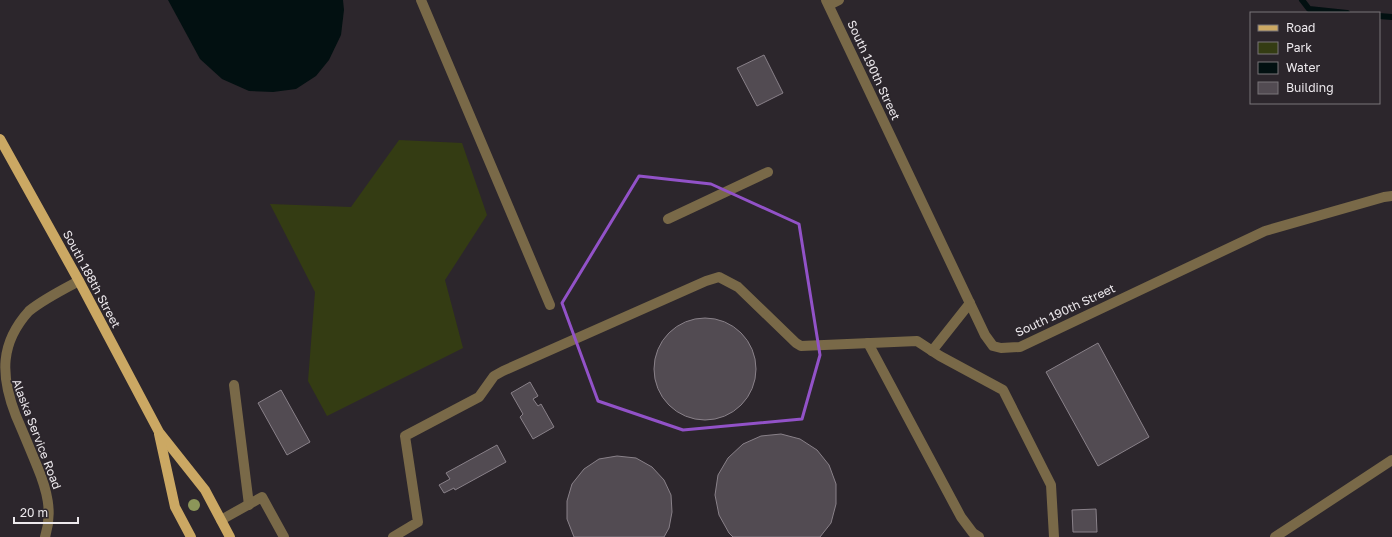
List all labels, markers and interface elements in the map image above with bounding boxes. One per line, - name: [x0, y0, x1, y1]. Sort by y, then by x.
- legend: [1250, 12, 1380, 104]
- street label: South 190th Street: [844, 18, 904, 123]
- text: Road: [1286, 20, 1315, 35]
- text: Park: [1286, 40, 1312, 55]
- text: Water: [1286, 60, 1320, 75]
- text: Building: [1286, 80, 1334, 95]
- street label: South 188th Street: [60, 228, 124, 331]
- street label: South 190th Street: [1013, 280, 1118, 340]
- street label: Alaska Service Road: [9, 377, 65, 491]
- scale bar: [14, 499, 78, 525]
- text: 20 m: [20, 505, 48, 520]

